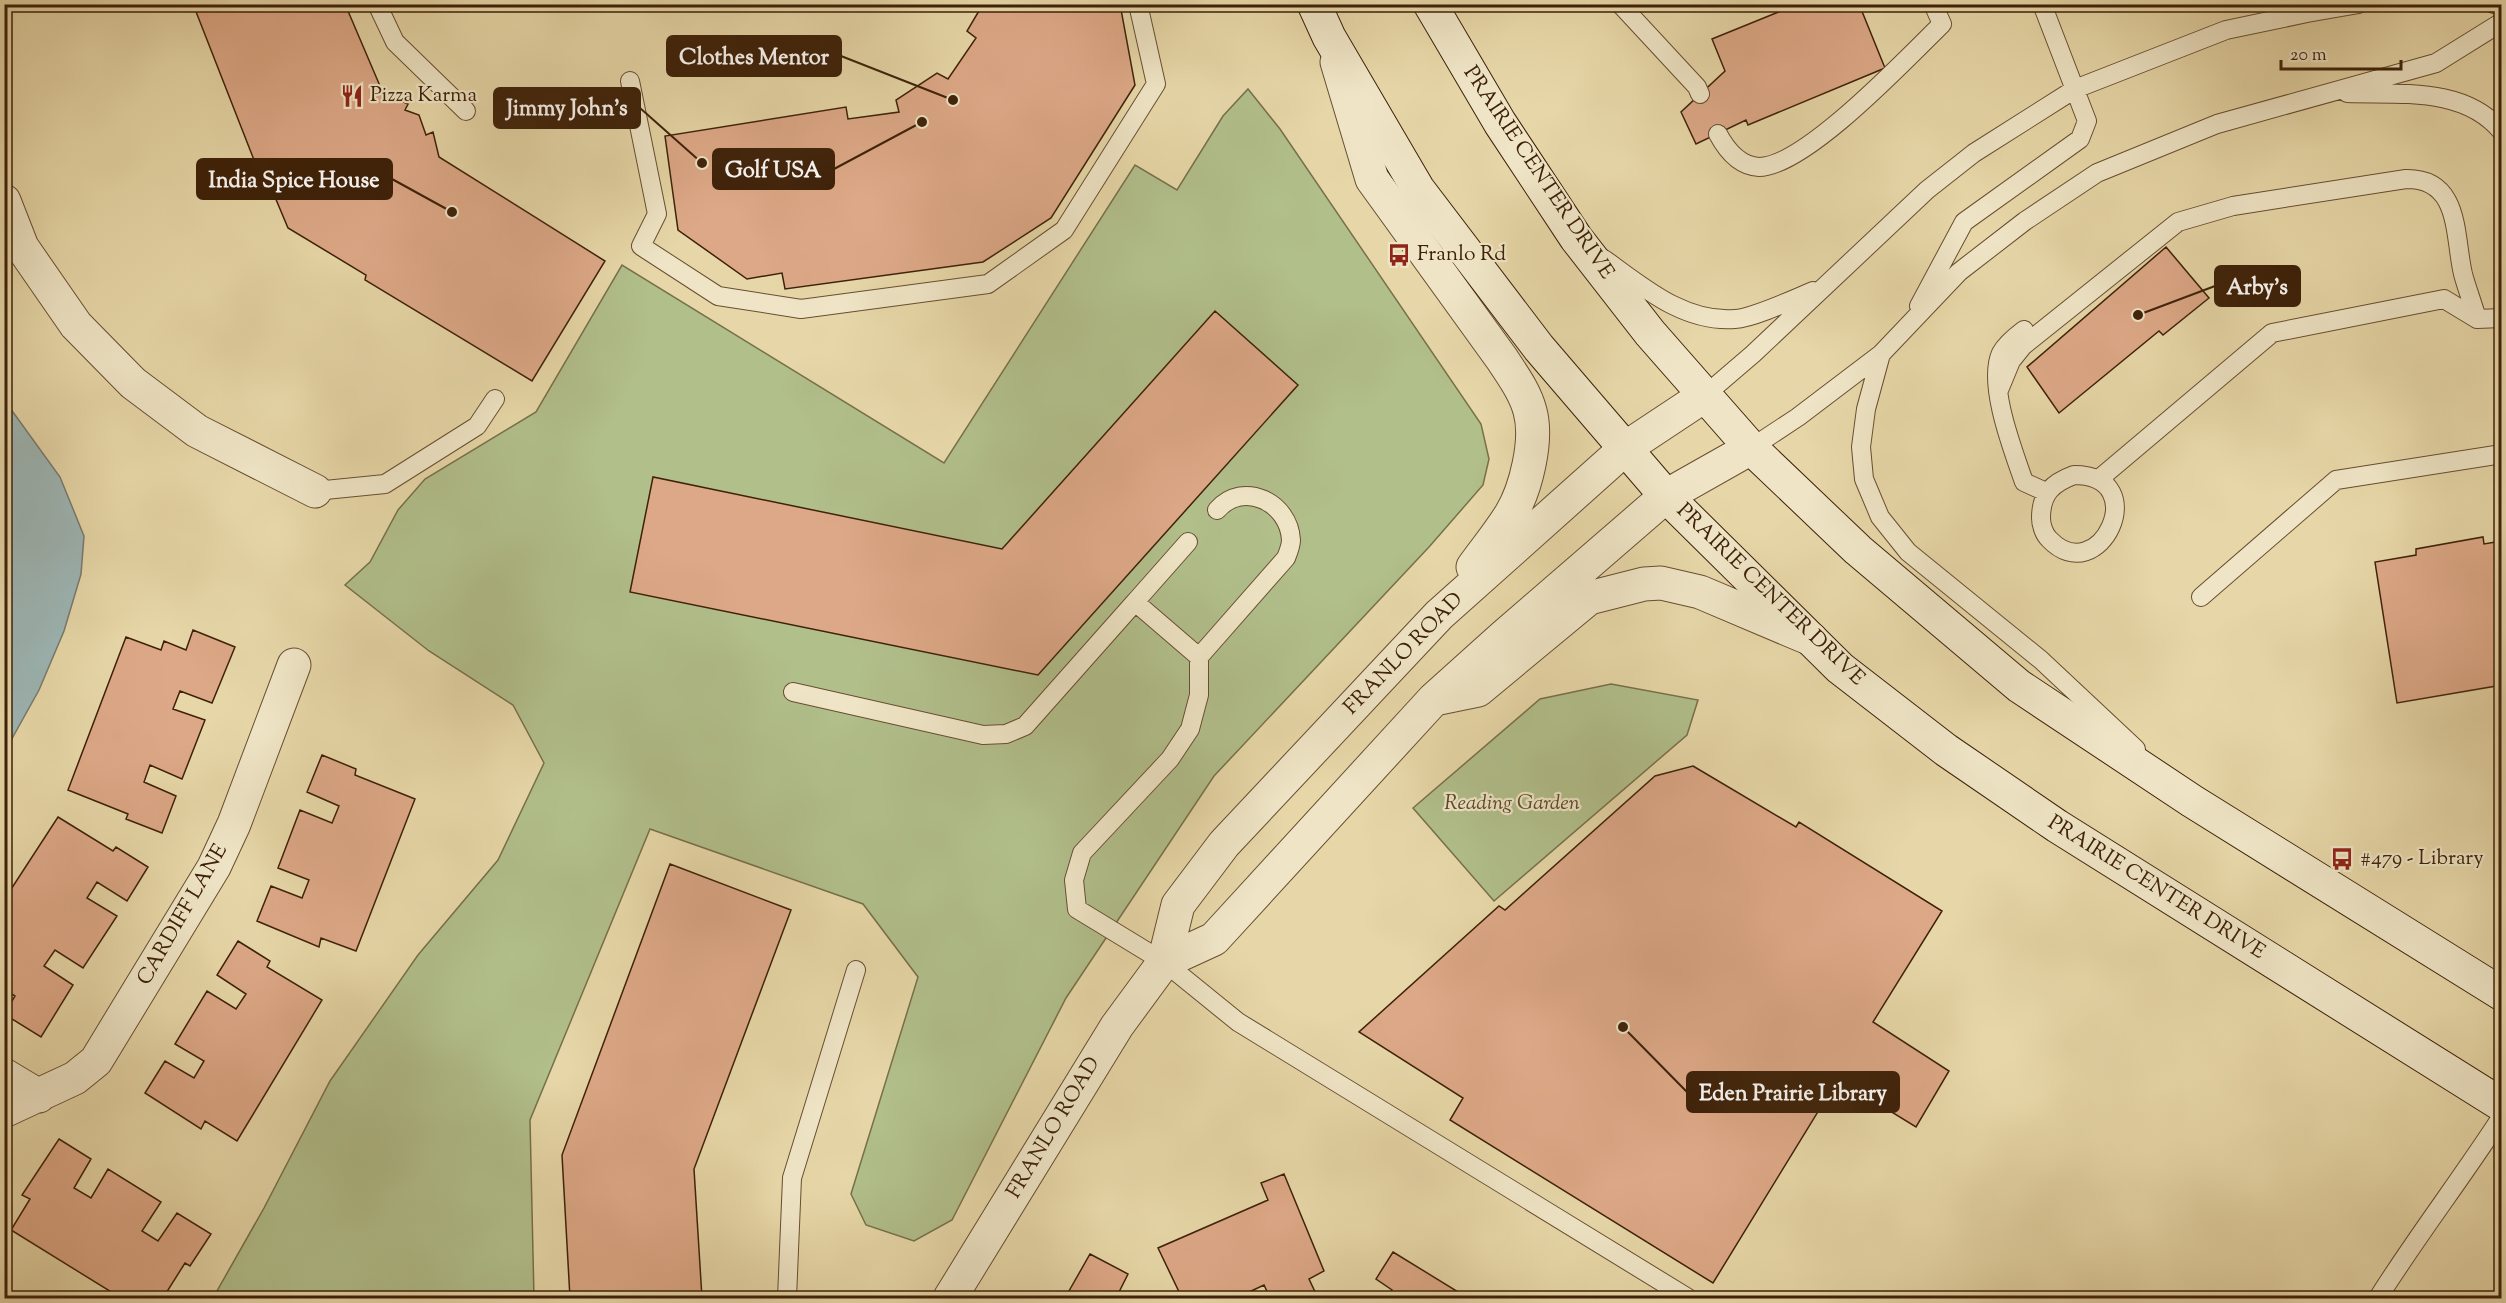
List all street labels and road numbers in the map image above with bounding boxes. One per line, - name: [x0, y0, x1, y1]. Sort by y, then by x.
- street label: PRAIRIE CENTER DRIVE: [1455, 60, 1621, 286]
- street label: PRAIRIE CENTER DRIVE: [1669, 497, 1871, 693]
- street label: FRANLO ROAD: [1337, 586, 1471, 722]
- street label: PRAIRIE CENTER DRIVE: [2041, 809, 2271, 968]
- street label: CARDIFF LANE: [130, 839, 236, 991]
- street label: FRANLO ROAD: [1000, 1051, 1108, 1205]

